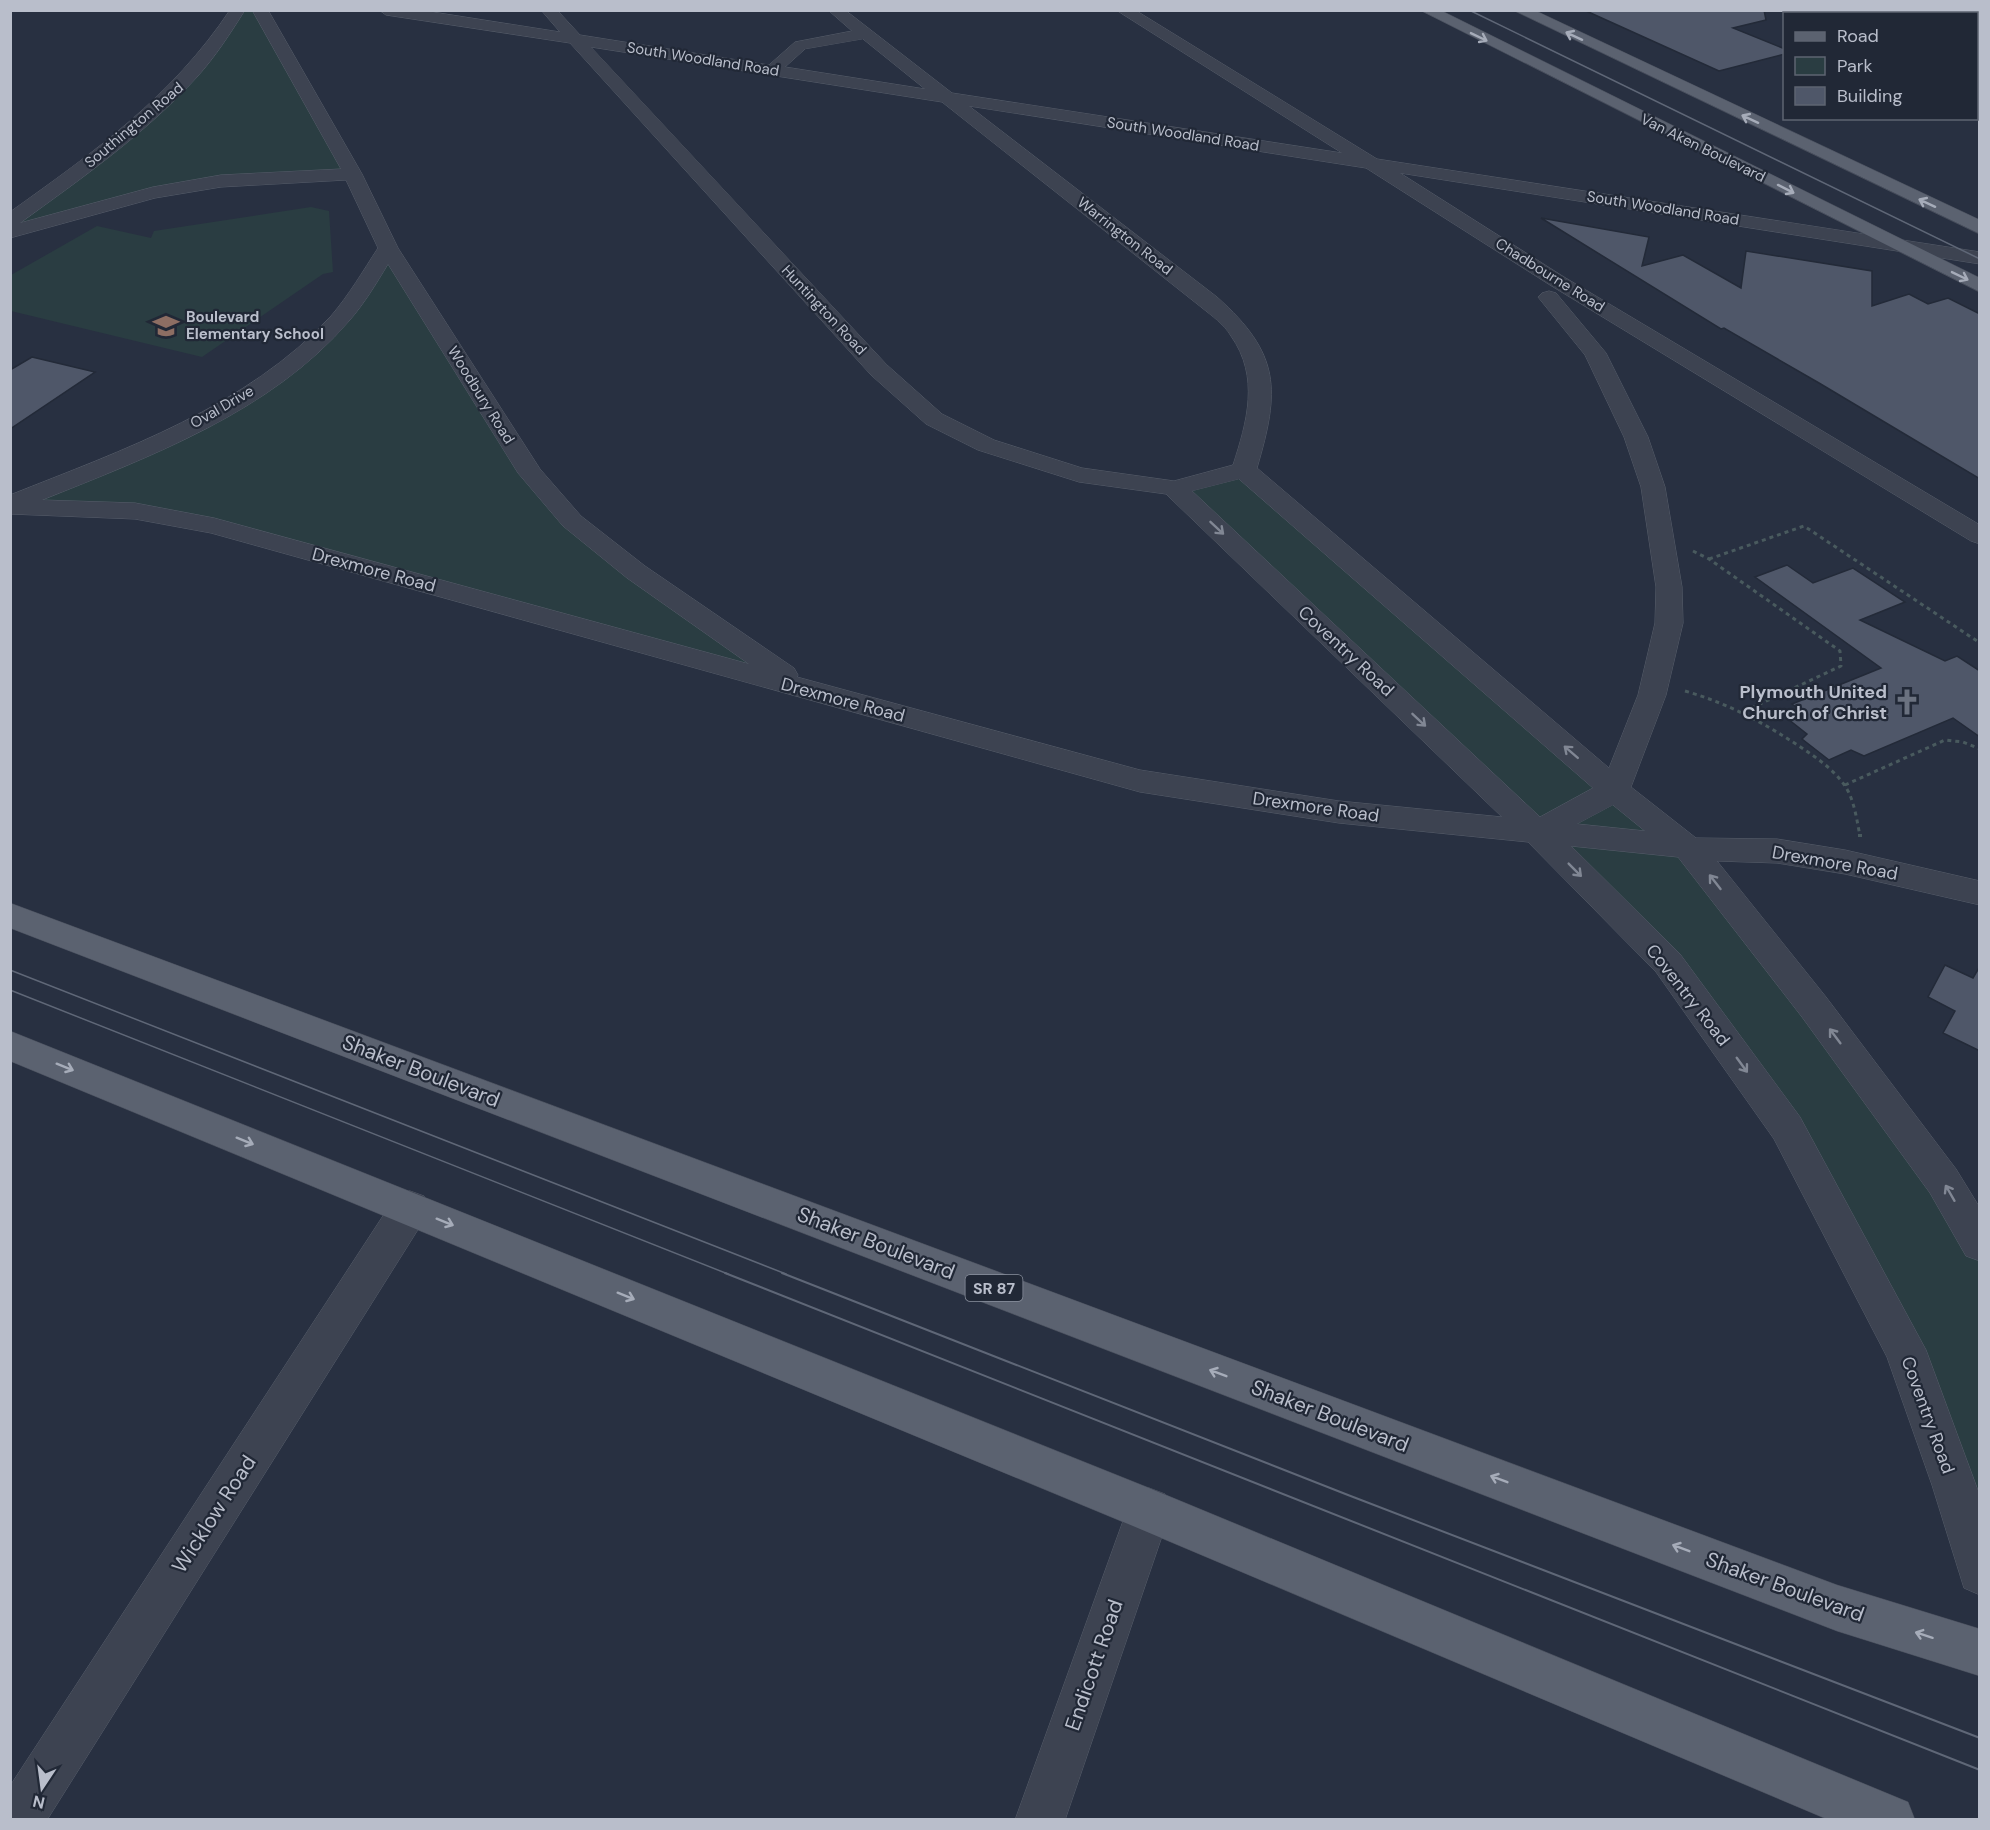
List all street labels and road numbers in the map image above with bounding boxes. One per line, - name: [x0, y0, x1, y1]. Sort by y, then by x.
- street label: South Woodland Road: [625, 37, 781, 81]
- street label: Southington Road: [80, 78, 188, 172]
- street label: Van Aken Boulevard: [1637, 109, 1769, 187]
- street label: South Woodland Road: [1105, 112, 1261, 156]
- street label: South Woodland Road: [1585, 186, 1741, 230]
- street label: Warrington Road: [1073, 192, 1177, 280]
- street label: Chadbourne Road: [1492, 233, 1608, 317]
- street label: Huntington Road: [777, 261, 871, 359]
- street label: Woodbury Road: [443, 342, 519, 448]
- street label: Oval Drive: [187, 381, 257, 433]
- street label: Drexmore Road: [309, 542, 439, 598]
- street label: Coventry Road: [1293, 600, 1399, 702]
- street label: Drexmore Road: [778, 672, 908, 728]
- street label: Drexmore Road: [1251, 786, 1381, 828]
- street label: Drexmore Road: [1770, 840, 1900, 886]
- street label: Coventry Road: [1641, 939, 1735, 1051]
- street label: Shaker Boulevard: [338, 1028, 504, 1114]
- street label: Shaker Boulevard: [793, 1200, 959, 1286]
- road number: SR 87: [966, 1275, 1022, 1301]
- street label: Coventry Road: [1896, 1353, 1960, 1477]
- street label: Shaker Boulevard: [1247, 1373, 1413, 1459]
- street label: Wicklow Road: [165, 1450, 263, 1578]
- street label: Shaker Boulevard: [1702, 1545, 1868, 1629]
- street label: Endicott Road: [1058, 1596, 1130, 1734]

